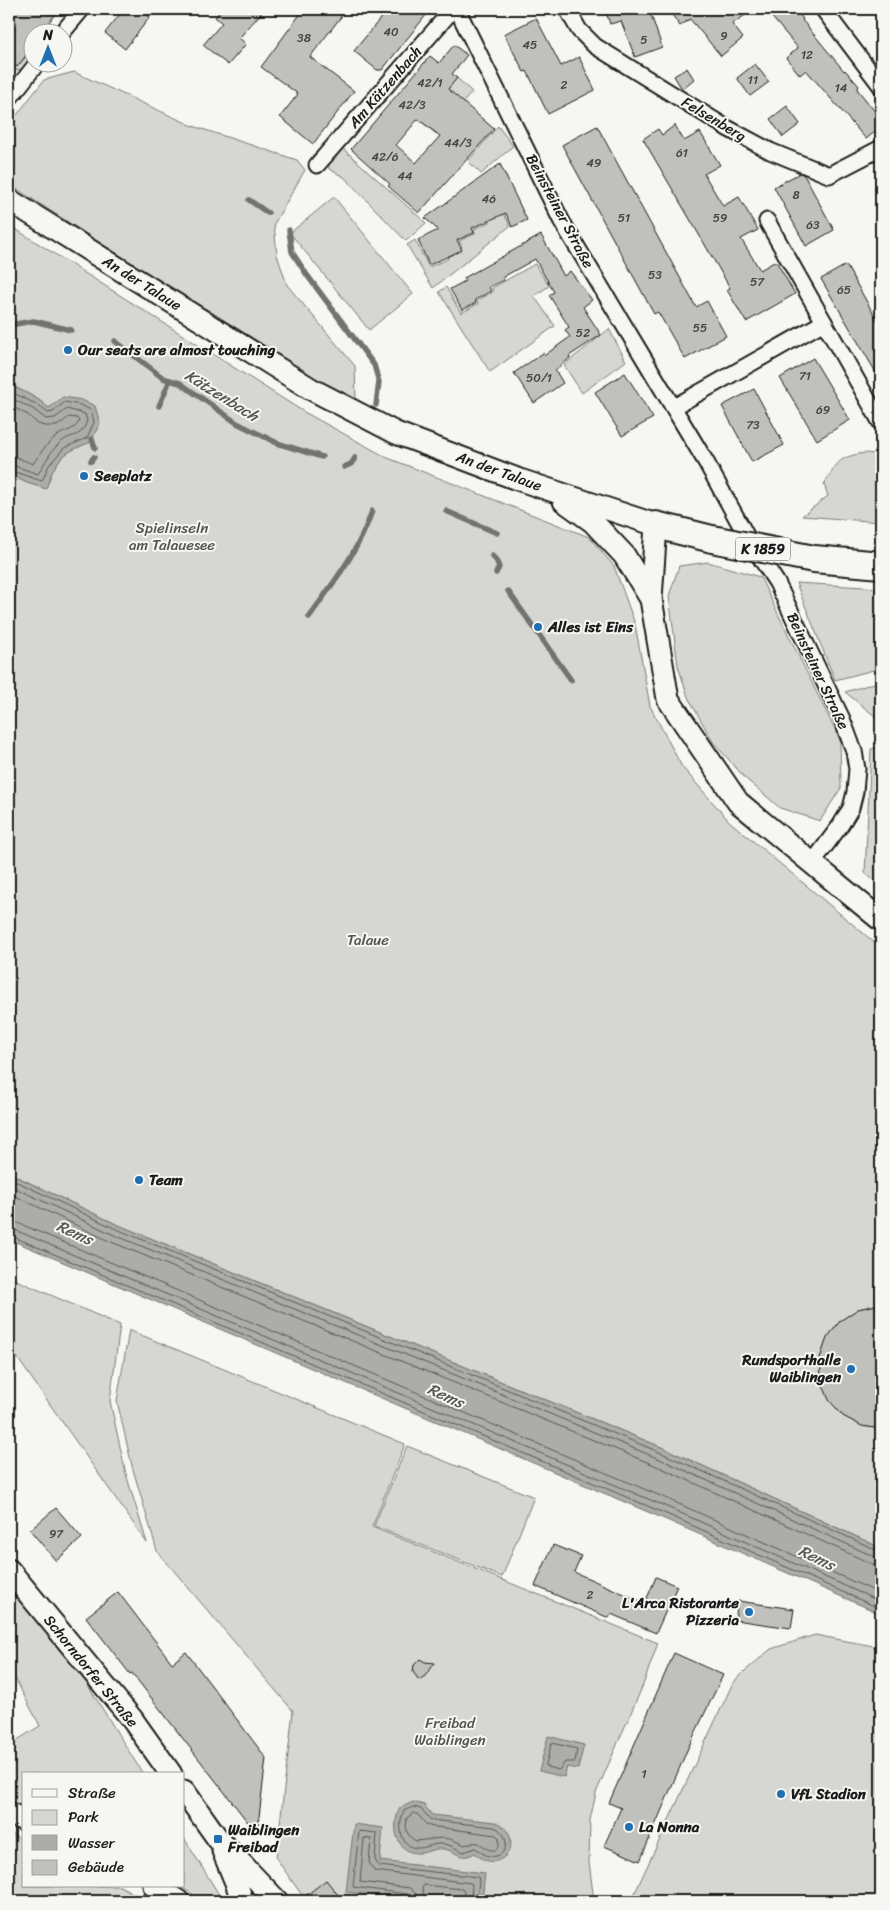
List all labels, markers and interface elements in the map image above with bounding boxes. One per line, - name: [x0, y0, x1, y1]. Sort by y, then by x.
- house number: 40: [383, 21, 399, 43]
- north arrow: [22, 22, 72, 72]
- text: N: [42, 23, 53, 48]
- house number: 9: [720, 25, 728, 47]
- house number: 38: [297, 27, 311, 49]
- house number: 5: [640, 29, 648, 51]
- house number: 45: [523, 34, 537, 56]
- street label: Am Kätzenbach: [341, 40, 428, 135]
- house number: 12: [801, 44, 813, 66]
- house number: 11: [748, 69, 758, 91]
- house number: 42/1: [417, 72, 443, 94]
- house number: 2: [561, 74, 568, 96]
- house number: 14: [835, 77, 848, 99]
- street label: Felsenberg: [676, 89, 752, 149]
- house number: 42/3: [399, 94, 426, 116]
- house number: 44/3: [444, 132, 472, 154]
- house number: 61: [676, 142, 688, 164]
- house number: 42/6: [371, 146, 399, 168]
- street label: Beinsteiner Straße: [519, 149, 601, 273]
- house number: 49: [587, 152, 601, 174]
- house number: 44: [397, 165, 413, 187]
- house number: 8: [792, 184, 800, 206]
- house number: 46: [482, 188, 496, 210]
- house number: 51: [618, 207, 630, 229]
- house number: 59: [713, 207, 727, 229]
- house number: 63: [806, 214, 820, 236]
- street label: An der Talaue: [96, 248, 187, 318]
- house number: 53: [648, 264, 662, 286]
- house number: 57: [750, 271, 765, 293]
- house number: 65: [837, 279, 851, 301]
- house number: 55: [693, 317, 707, 339]
- house number: 52: [576, 322, 590, 344]
- place label: Our seats are almost touching: [77, 337, 276, 363]
- marker: Our seats are almost touching: [62, 344, 74, 356]
- water label: Kätzenbach: [179, 361, 266, 430]
- house number: 71: [799, 365, 811, 387]
- house number: 50/1: [526, 367, 552, 389]
- house number: 69: [816, 399, 830, 421]
- house number: 73: [746, 414, 760, 436]
- street label: An der Talaue: [452, 443, 546, 499]
- place label: Seeplatz: [93, 463, 153, 489]
- marker: Seeplatz: [78, 470, 90, 482]
- park label: Spielinseln am Talauesee: [129, 515, 215, 558]
- road number: K 1859: [736, 538, 790, 560]
- street label: Beinsteiner Straße: [779, 608, 857, 734]
- place label: Alles ist Eins: [547, 614, 634, 640]
- marker: Alles ist Eins: [532, 621, 544, 633]
- park label: Talaue: [347, 927, 389, 953]
- place label: Team: [149, 1167, 183, 1193]
- marker: Team: [133, 1174, 145, 1186]
- water label: Rems: [52, 1212, 99, 1254]
- place label: Rundsporthalle Waiblingen: [741, 1347, 842, 1390]
- marker: Rundsporthalle Waiblingen: [845, 1363, 857, 1375]
- water label: Rems: [423, 1375, 470, 1417]
- house number: 97: [49, 1523, 64, 1545]
- water label: Rems: [794, 1536, 841, 1579]
- house number: 2: [587, 1584, 594, 1606]
- place label: L'Arca Ristorante Pizzeria: [622, 1590, 739, 1633]
- marker: L'Arca Ristorante Pizzeria: [743, 1606, 755, 1618]
- street label: Schorndorfer Straße: [37, 1609, 145, 1734]
- park label: Freibad Waiblingen: [414, 1710, 486, 1753]
- house number: 1: [641, 1763, 647, 1785]
- legend: [22, 1772, 185, 1888]
- text: Straße: [68, 1780, 116, 1806]
- place label: VfL Stadion: [791, 1781, 867, 1807]
- marker: VfL Stadion: [775, 1788, 787, 1800]
- text: Park: [68, 1804, 99, 1830]
- place label: La Nonna: [639, 1814, 700, 1840]
- place label: Waiblingen Freibad: [227, 1817, 300, 1860]
- marker: La Nonna: [623, 1821, 635, 1833]
- text: Wasser: [68, 1830, 116, 1856]
- marker: Waiblingen Freibad: [212, 1833, 224, 1845]
- text: Gebäude: [68, 1854, 124, 1880]

